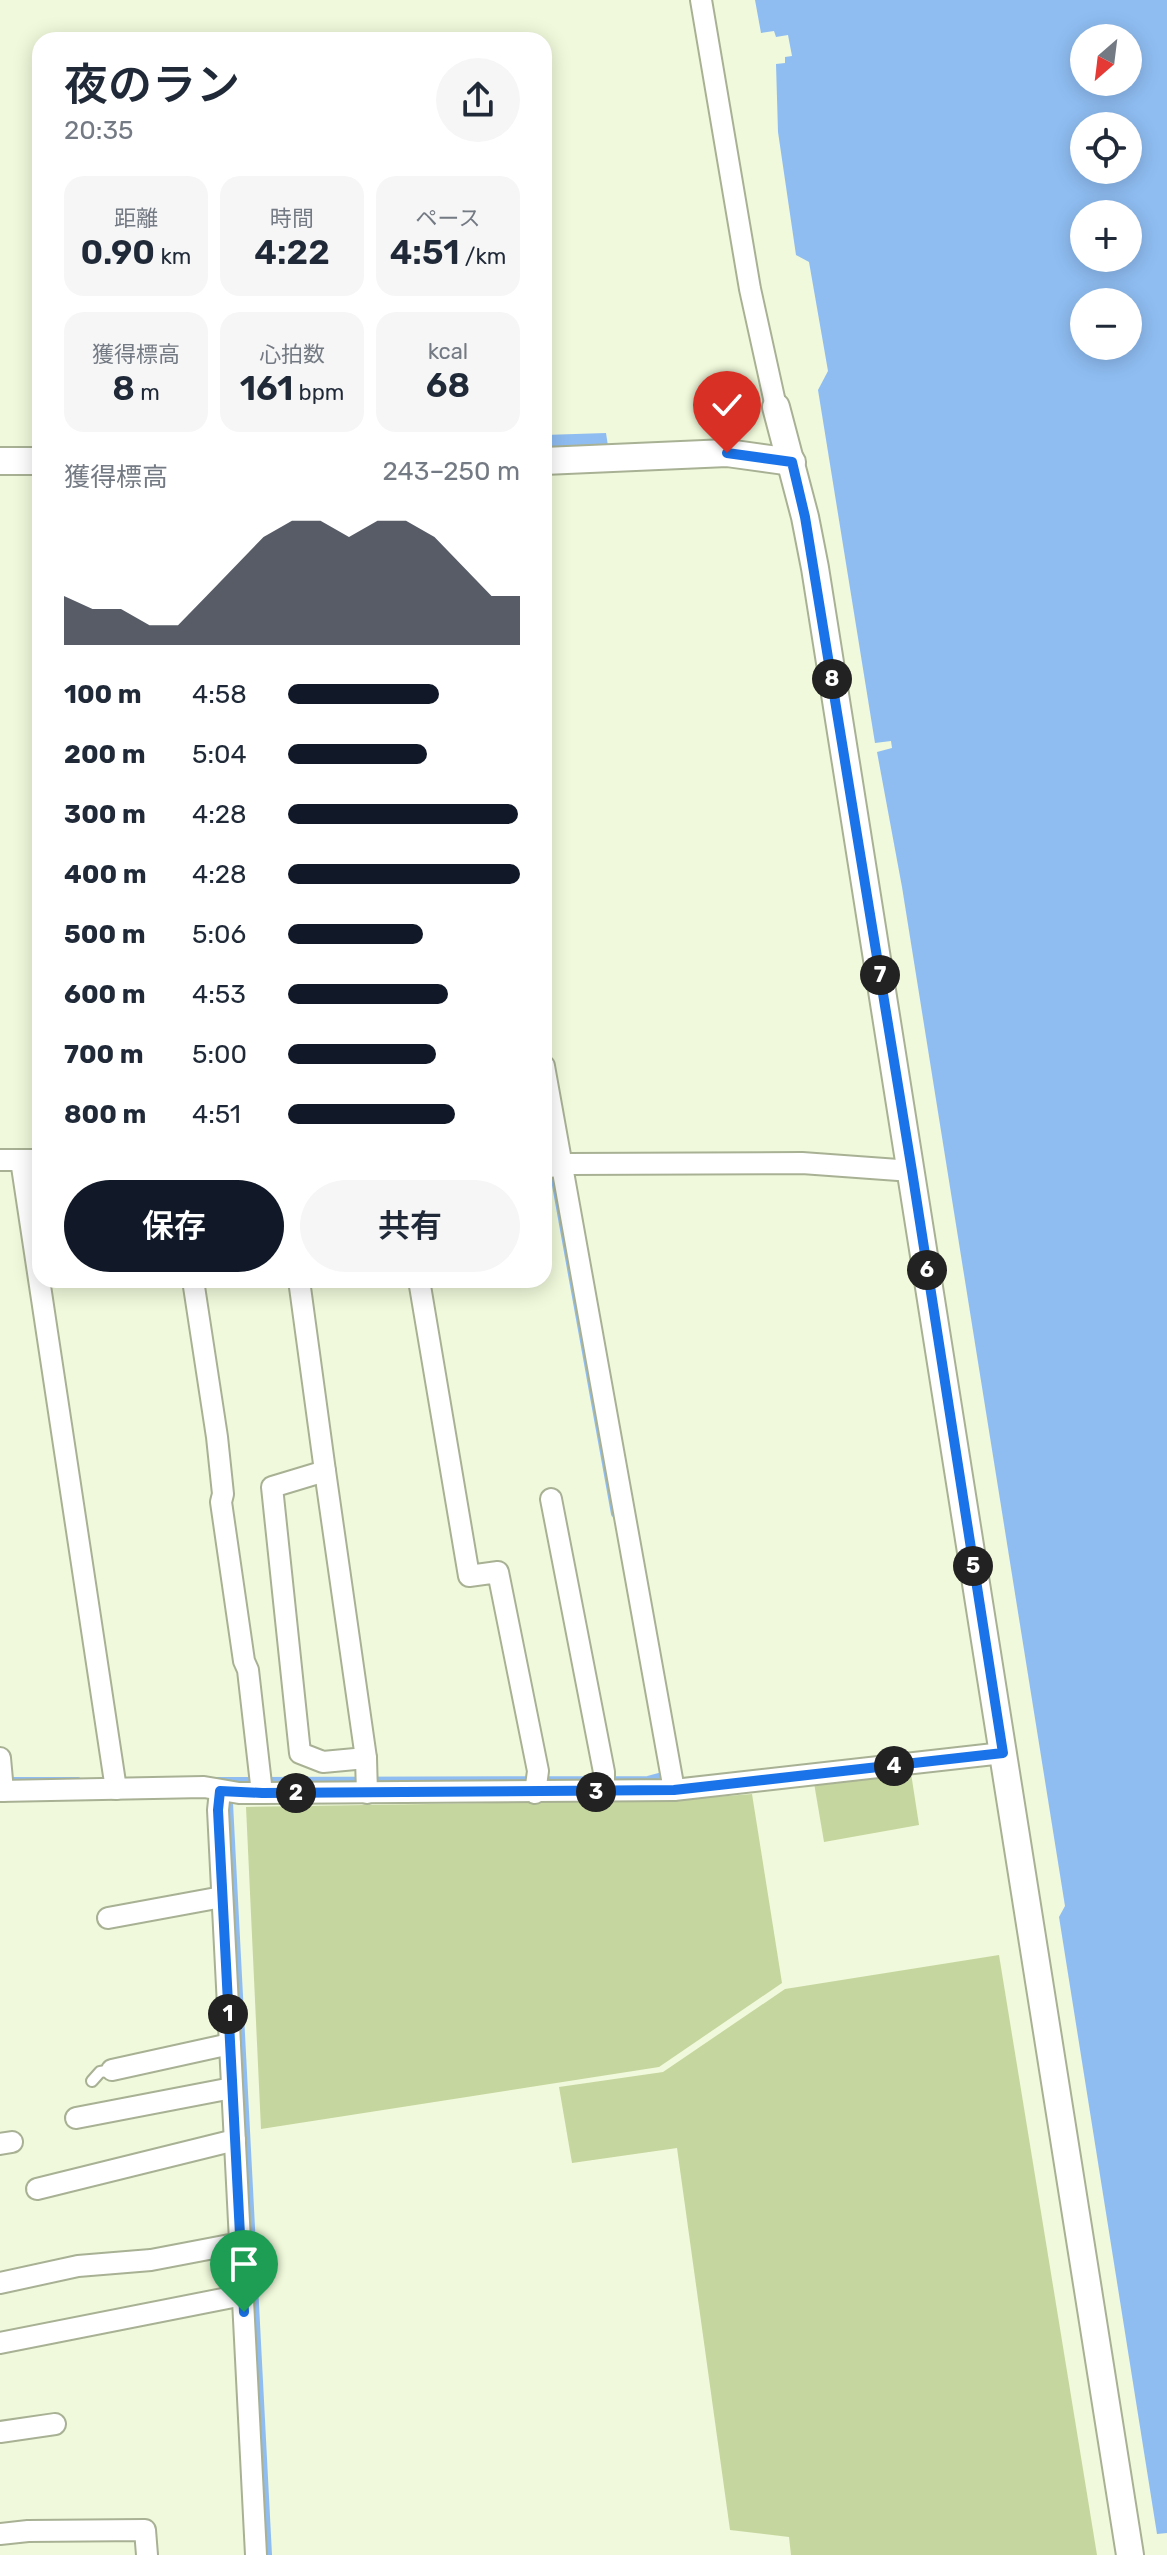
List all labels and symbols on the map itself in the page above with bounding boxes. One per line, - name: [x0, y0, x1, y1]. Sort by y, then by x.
- north arrow: [1070, 24, 1142, 96]
- pin: [693, 371, 761, 453]
- pin: 8: [812, 659, 852, 699]
- pin: 7: [860, 955, 900, 995]
- pin: 6: [907, 1250, 947, 1290]
- pin: 5: [953, 1546, 993, 1586]
- pin: 4: [874, 1746, 914, 1786]
- pin: 3: [576, 1772, 616, 1812]
- pin: 2: [276, 1773, 316, 1813]
- pin: 1: [208, 1994, 248, 2034]
- pin: [210, 2230, 278, 2312]

